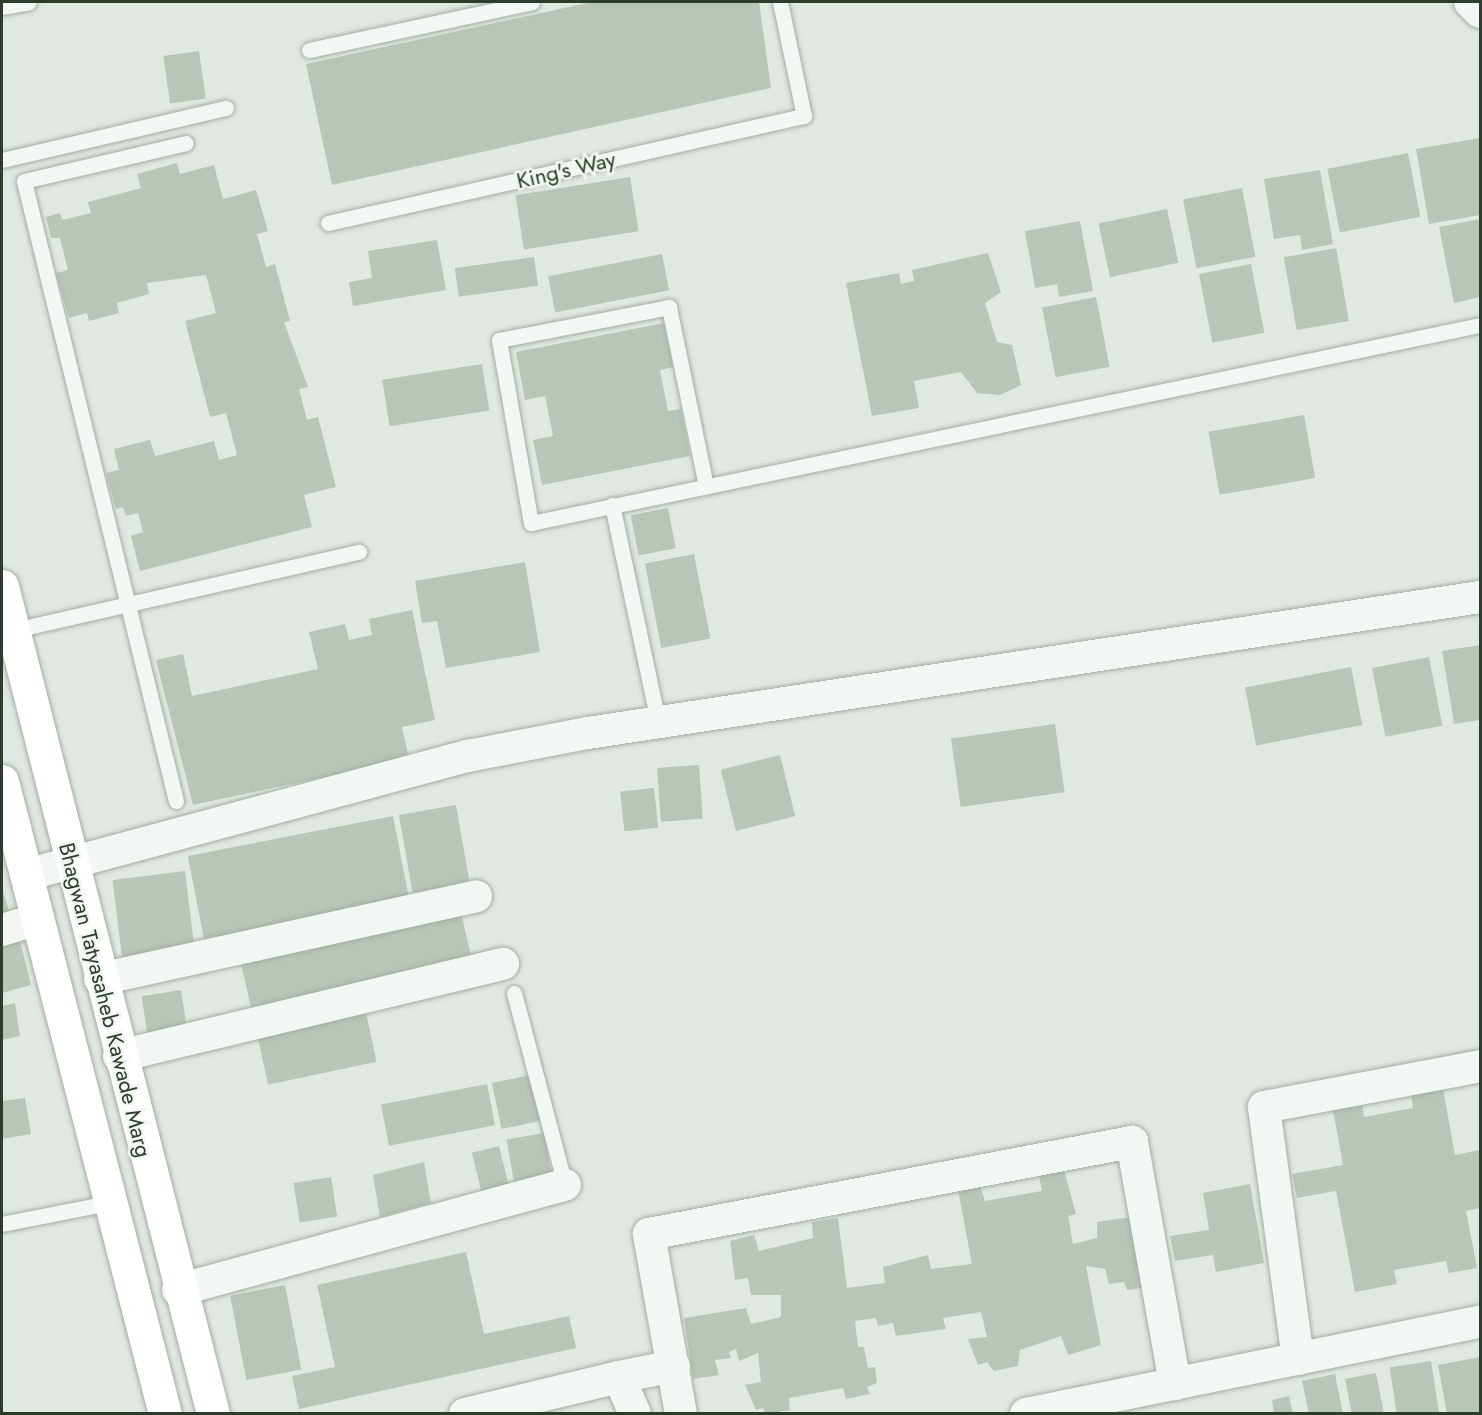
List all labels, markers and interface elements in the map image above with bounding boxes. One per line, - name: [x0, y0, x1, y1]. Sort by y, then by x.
- street label: King's Way: [514, 146, 618, 194]
- street label: Bhagwan Tatyasaheb Kawade Marg: [53, 840, 157, 1160]

